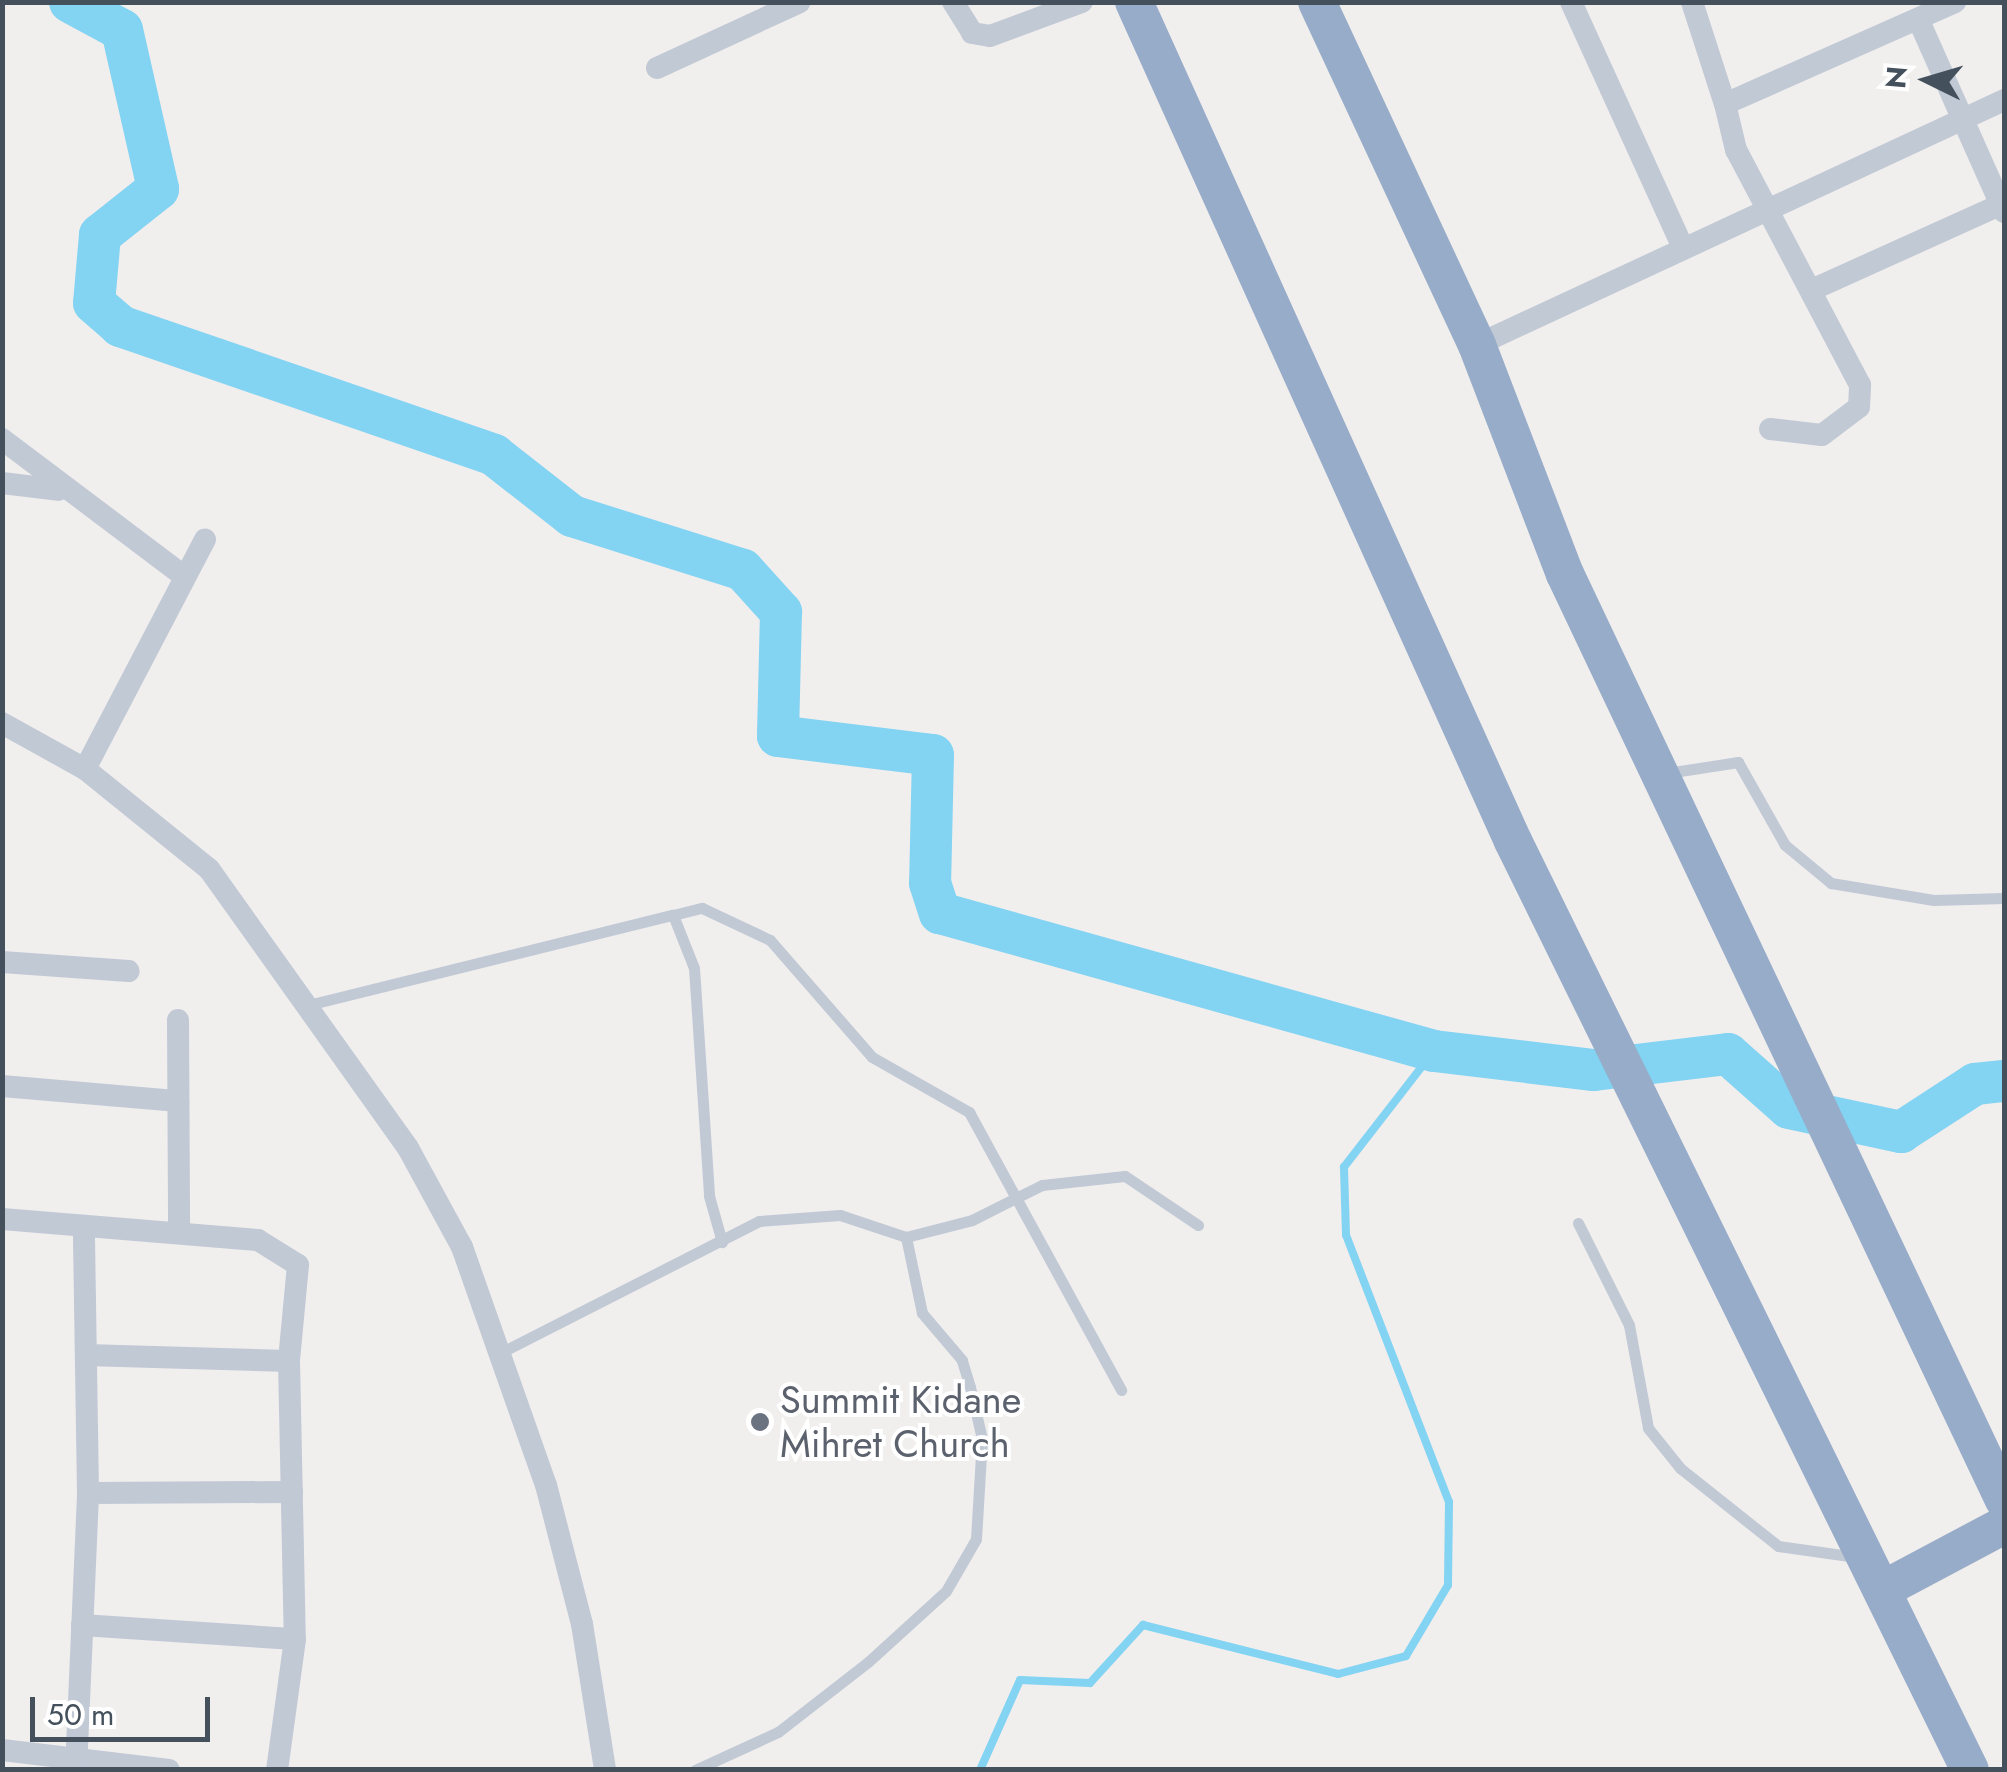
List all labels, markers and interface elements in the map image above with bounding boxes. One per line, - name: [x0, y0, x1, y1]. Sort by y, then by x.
- north arrow: [1877, 30, 1977, 130]
- text: N: [1875, 64, 1918, 90]
- place label: Summit Kidane Mihret Church: [780, 1377, 1021, 1466]
- marker: Summit Kidane Mihret Church: [749, 1411, 771, 1433]
- scale bar: [35, 1677, 215, 1739]
- text: 50 m: [47, 1693, 114, 1736]

